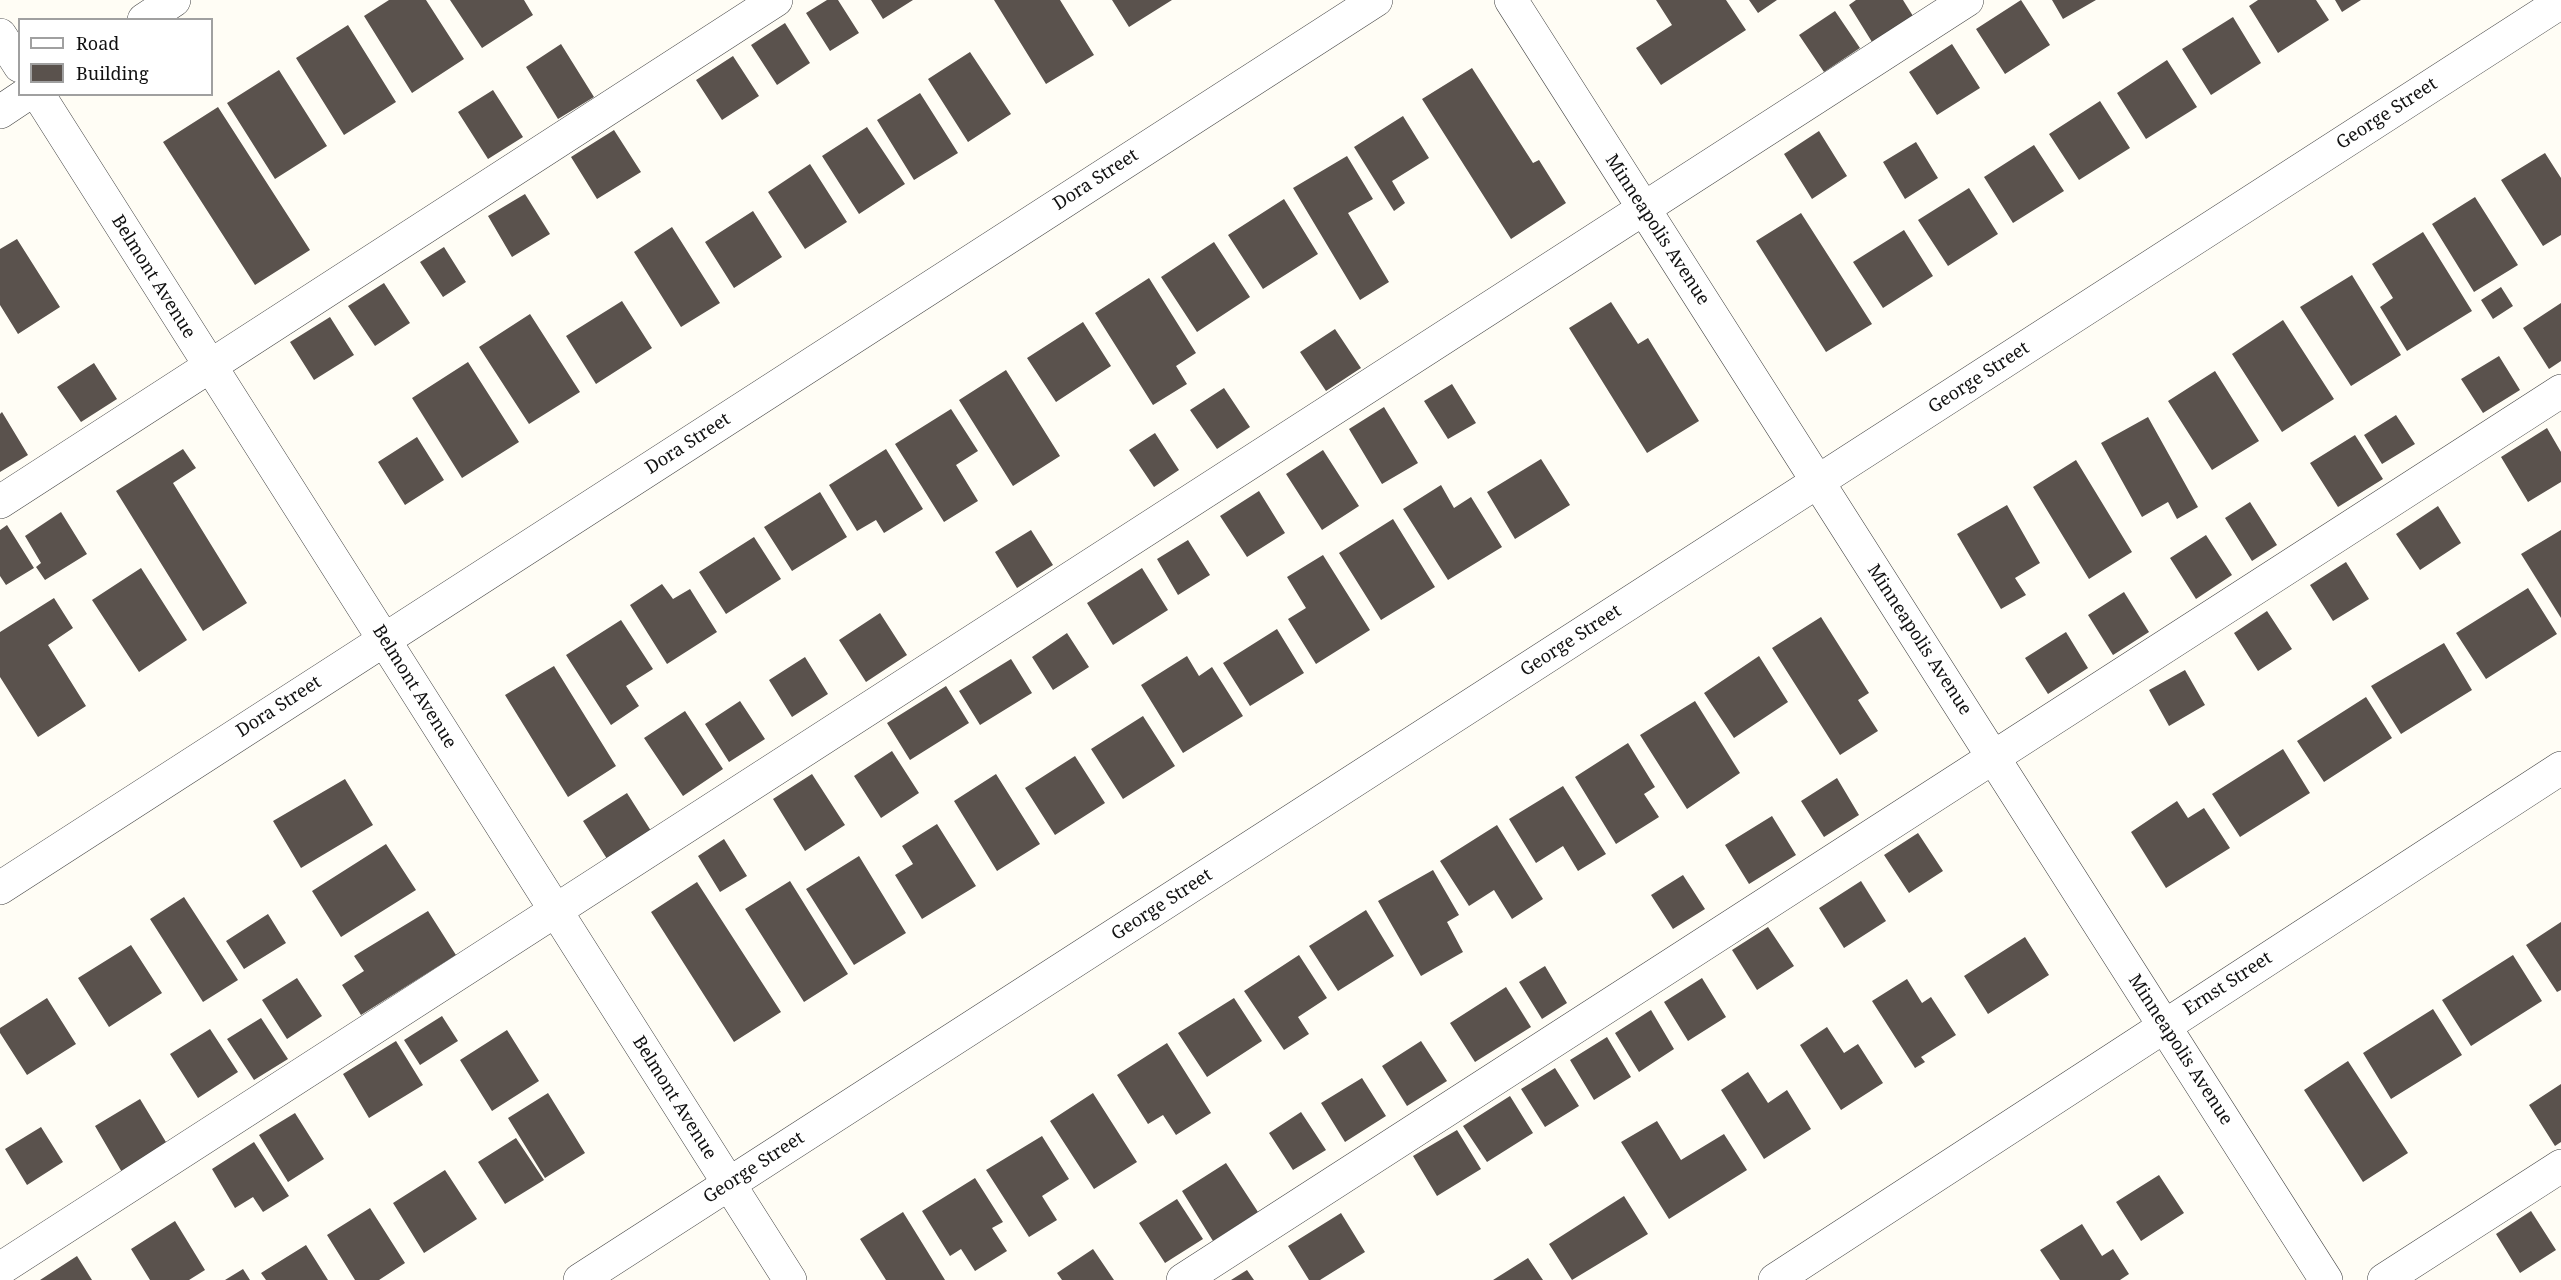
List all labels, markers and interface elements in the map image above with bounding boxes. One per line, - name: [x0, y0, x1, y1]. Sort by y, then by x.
- legend: [18, 18, 213, 96]
- text: Road: [76, 31, 119, 55]
- text: Building: [76, 61, 149, 85]
- street label: George Street: [2333, 73, 2441, 155]
- street label: Dora Street: [1050, 145, 1142, 215]
- street label: Minneapolis Avenue: [1600, 151, 1714, 309]
- street label: Belmont Avenue: [106, 211, 200, 343]
- street label: George Street: [1925, 337, 2033, 419]
- street label: Dora Street: [642, 409, 734, 479]
- street label: Minneapolis Avenue: [1862, 561, 1976, 719]
- street label: George Street: [1517, 600, 1625, 682]
- street label: Belmont Avenue: [367, 621, 461, 753]
- street label: Dora Street: [233, 672, 325, 742]
- street label: George Street: [1108, 864, 1216, 946]
- street label: Ernst Street: [2180, 948, 2276, 1020]
- street label: Minneapolis Avenue: [2123, 971, 2237, 1129]
- street label: Belmont Avenue: [627, 1032, 721, 1164]
- street label: George Street: [700, 1127, 808, 1209]

